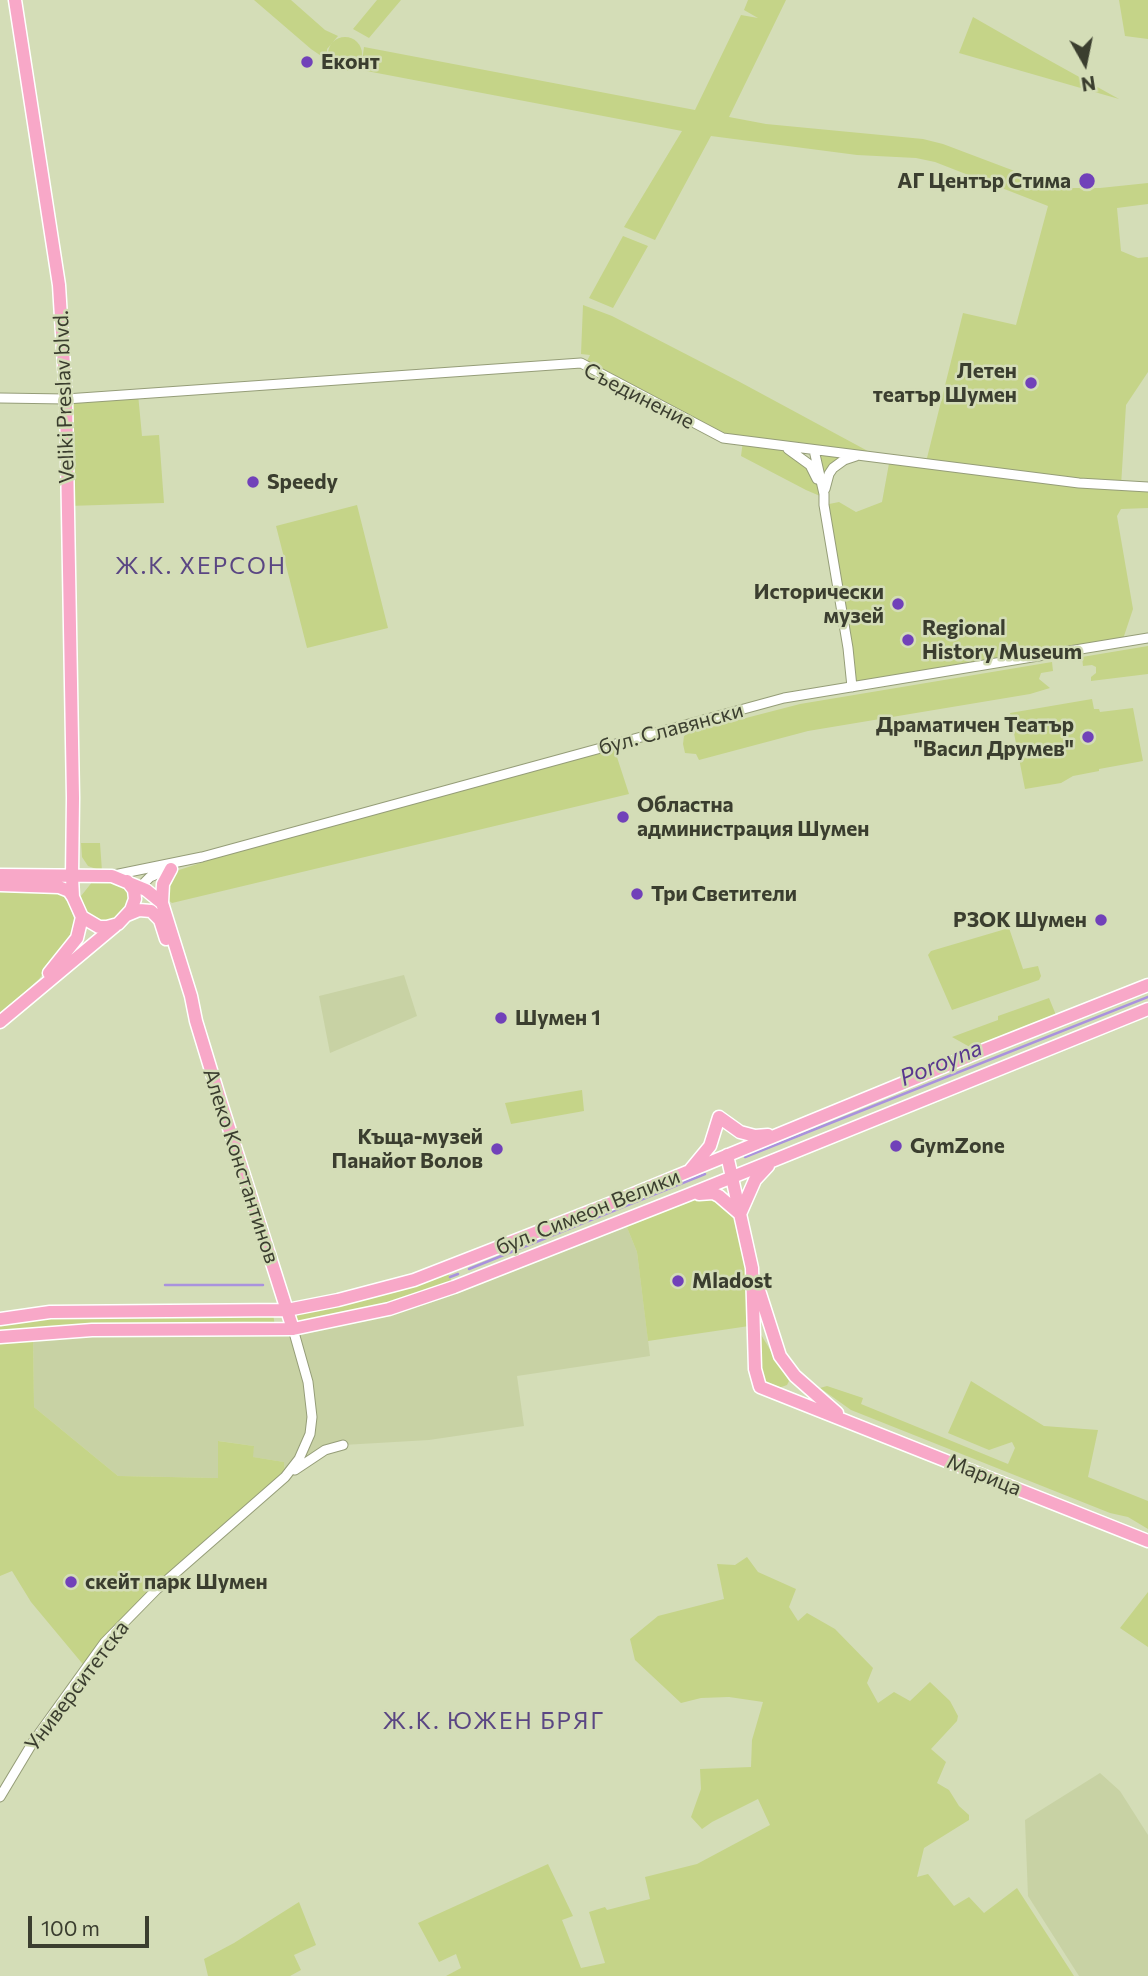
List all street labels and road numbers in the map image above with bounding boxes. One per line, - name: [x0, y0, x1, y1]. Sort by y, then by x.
- street label: Veliki Preslav blvd.: [48, 310, 80, 484]
- street label: Съединение: [580, 357, 698, 435]
- street label: бул. Славянски: [596, 698, 746, 760]
- street label: Алеко Константинов: [198, 1065, 284, 1267]
- street label: бул. Симеон Велики: [492, 1163, 684, 1261]
- street label: Марица: [943, 1449, 1025, 1501]
- street label: Университетска: [20, 1616, 134, 1756]

